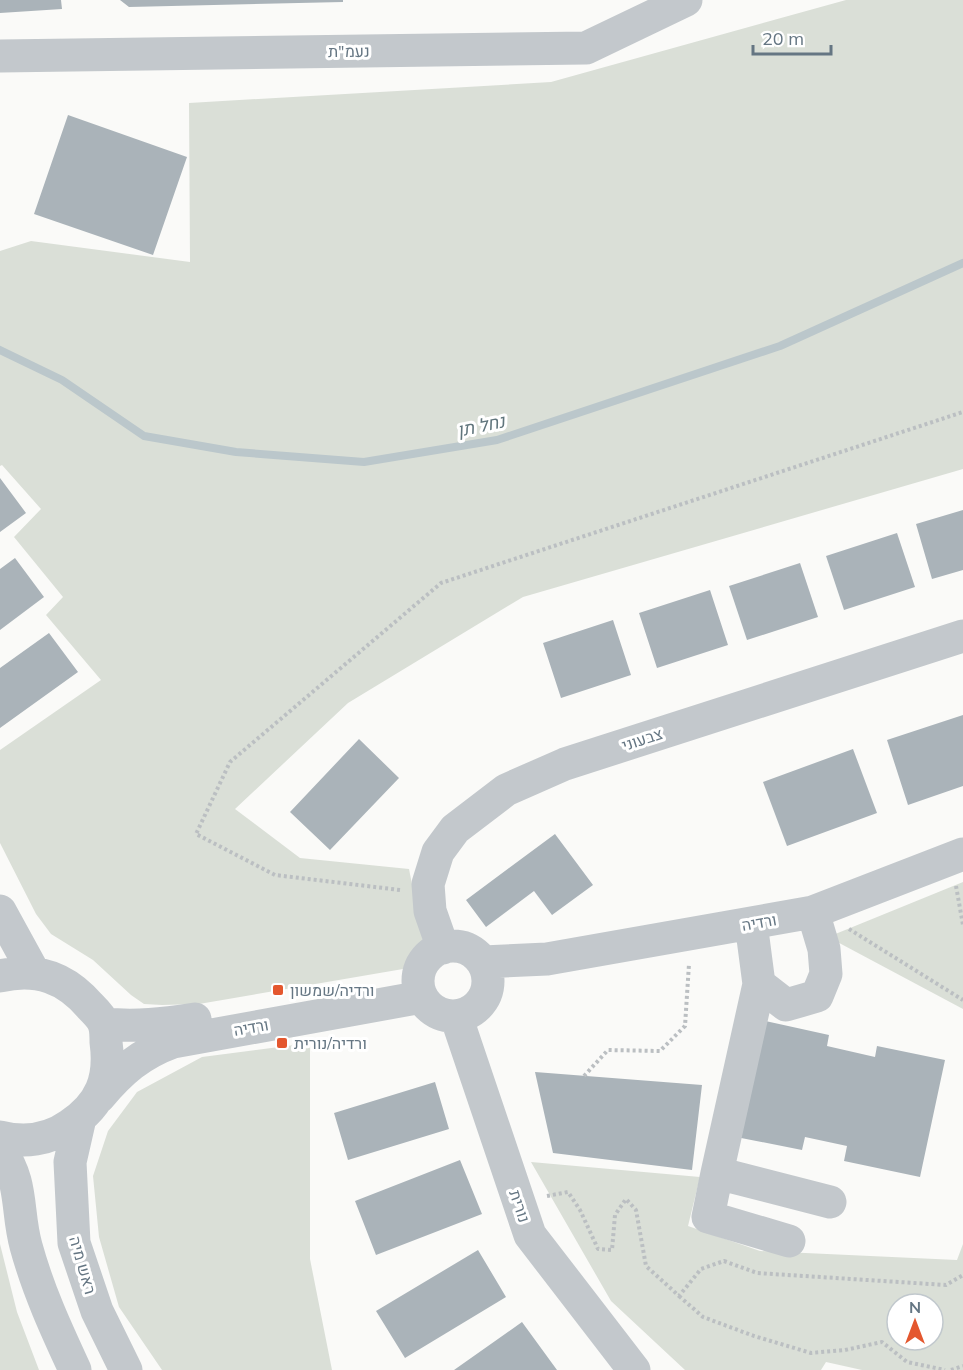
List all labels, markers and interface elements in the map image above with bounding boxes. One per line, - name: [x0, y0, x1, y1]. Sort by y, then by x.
- scale bar: [753, 18, 831, 56]
- text: 20 m: [762, 27, 804, 50]
- street label: נעמ"ת: [328, 41, 370, 61]
- water label: נחל תן: [455, 409, 508, 442]
- street label: צבעוני: [619, 723, 665, 755]
- street label: ורדיה: [740, 909, 778, 935]
- place label: ורדיה/שמשון: [290, 980, 375, 1000]
- marker: ורדיה/שמשון: [271, 983, 285, 997]
- street label: ורדיה: [232, 1014, 270, 1040]
- place label: ורדיה/נורית: [294, 1033, 367, 1053]
- marker: ורדיה/נורית: [275, 1036, 289, 1050]
- street label: נורית: [505, 1187, 535, 1225]
- street label: ראש מיה: [65, 1234, 101, 1296]
- north arrow: [885, 1292, 945, 1352]
- text: N: [909, 1297, 921, 1317]

